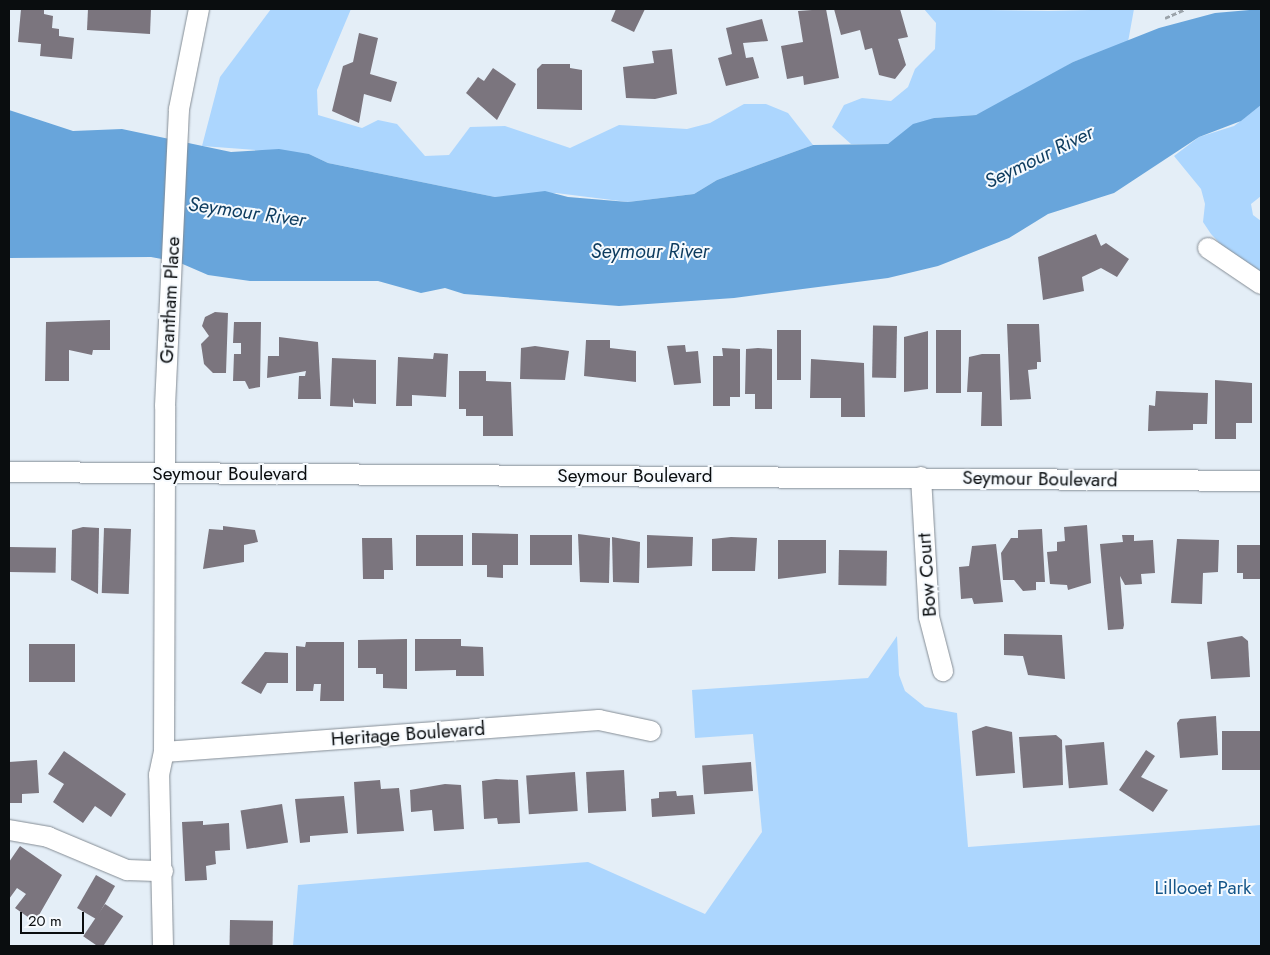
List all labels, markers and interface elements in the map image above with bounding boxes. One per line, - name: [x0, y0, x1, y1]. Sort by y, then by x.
- water label: Seymour River: [981, 120, 1097, 194]
- water label: Seymour River: [187, 192, 307, 232]
- street label: Grantham Place: [155, 236, 185, 364]
- water label: Seymour River: [591, 239, 709, 263]
- street label: Seymour Boulevard: [152, 463, 308, 485]
- street label: Seymour Boulevard: [557, 465, 713, 487]
- street label: Seymour Boulevard: [962, 466, 1118, 492]
- street label: Bow Court: [913, 532, 941, 618]
- street label: Heritage Boulevard: [330, 717, 486, 751]
- park label: Lillooet Park: [1155, 877, 1251, 899]
- scale bar: [22, 902, 86, 934]
- text: 20 m: [28, 910, 62, 932]

